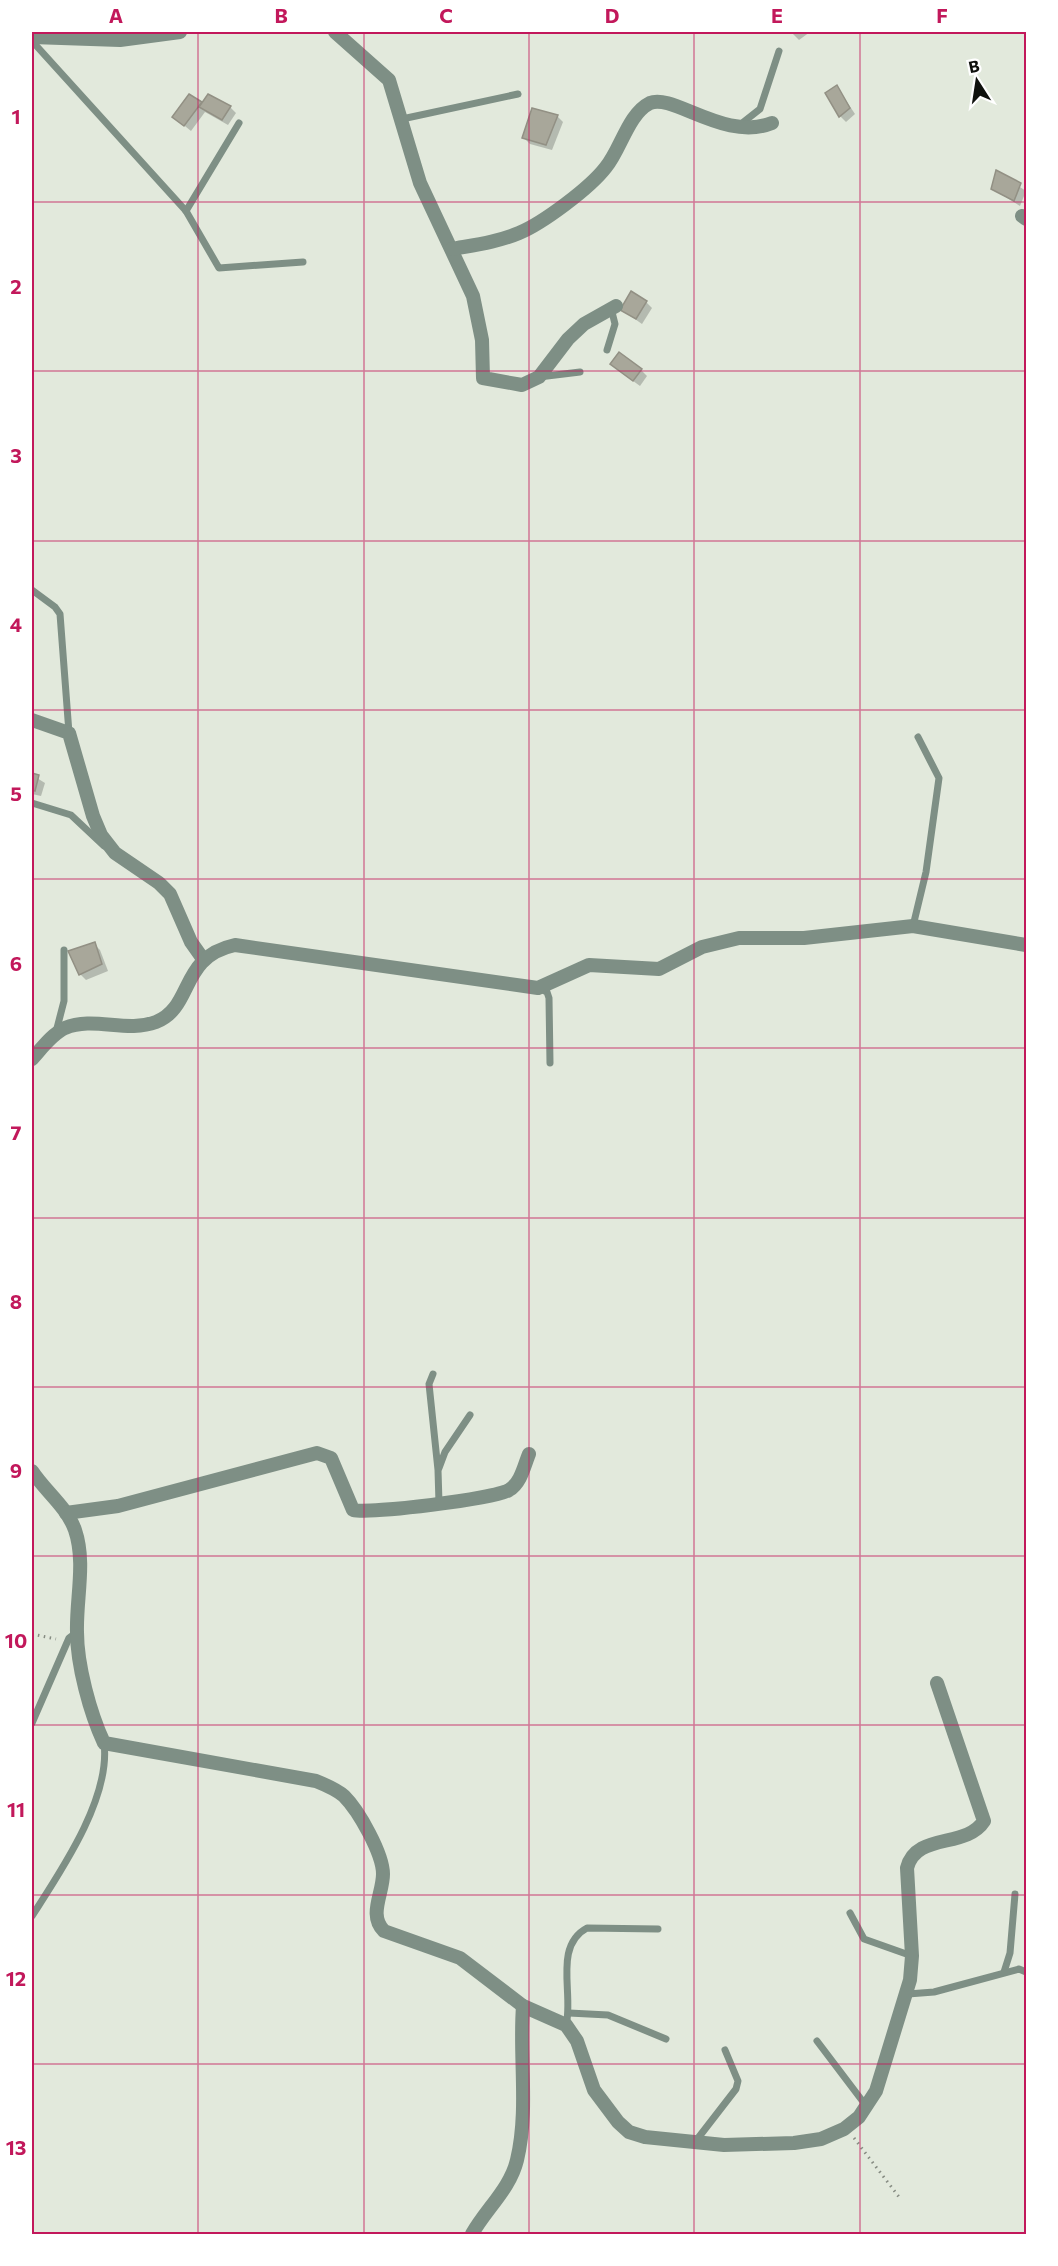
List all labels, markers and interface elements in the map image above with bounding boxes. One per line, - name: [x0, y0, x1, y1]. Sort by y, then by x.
- text: A: [109, 3, 123, 27]
- text: B: [274, 3, 288, 27]
- text: C: [439, 3, 453, 27]
- text: D: [605, 3, 619, 27]
- text: E: [771, 3, 783, 27]
- text: F: [936, 3, 948, 27]
- north arrow: [947, 51, 1007, 111]
- text: B: [967, 55, 981, 76]
- text: 1: [11, 104, 21, 128]
- text: 2: [10, 274, 22, 298]
- text: 3: [10, 443, 22, 467]
- text: 4: [10, 612, 22, 636]
- text: 5: [10, 781, 22, 805]
- text: 6: [10, 951, 22, 975]
- text: 7: [11, 1120, 22, 1144]
- text: 8: [10, 1289, 22, 1313]
- text: 9: [10, 1458, 22, 1482]
- text: 10: [5, 1628, 27, 1652]
- text: 11: [7, 1797, 25, 1821]
- text: 12: [6, 1966, 26, 1990]
- text: 13: [6, 2135, 26, 2159]

